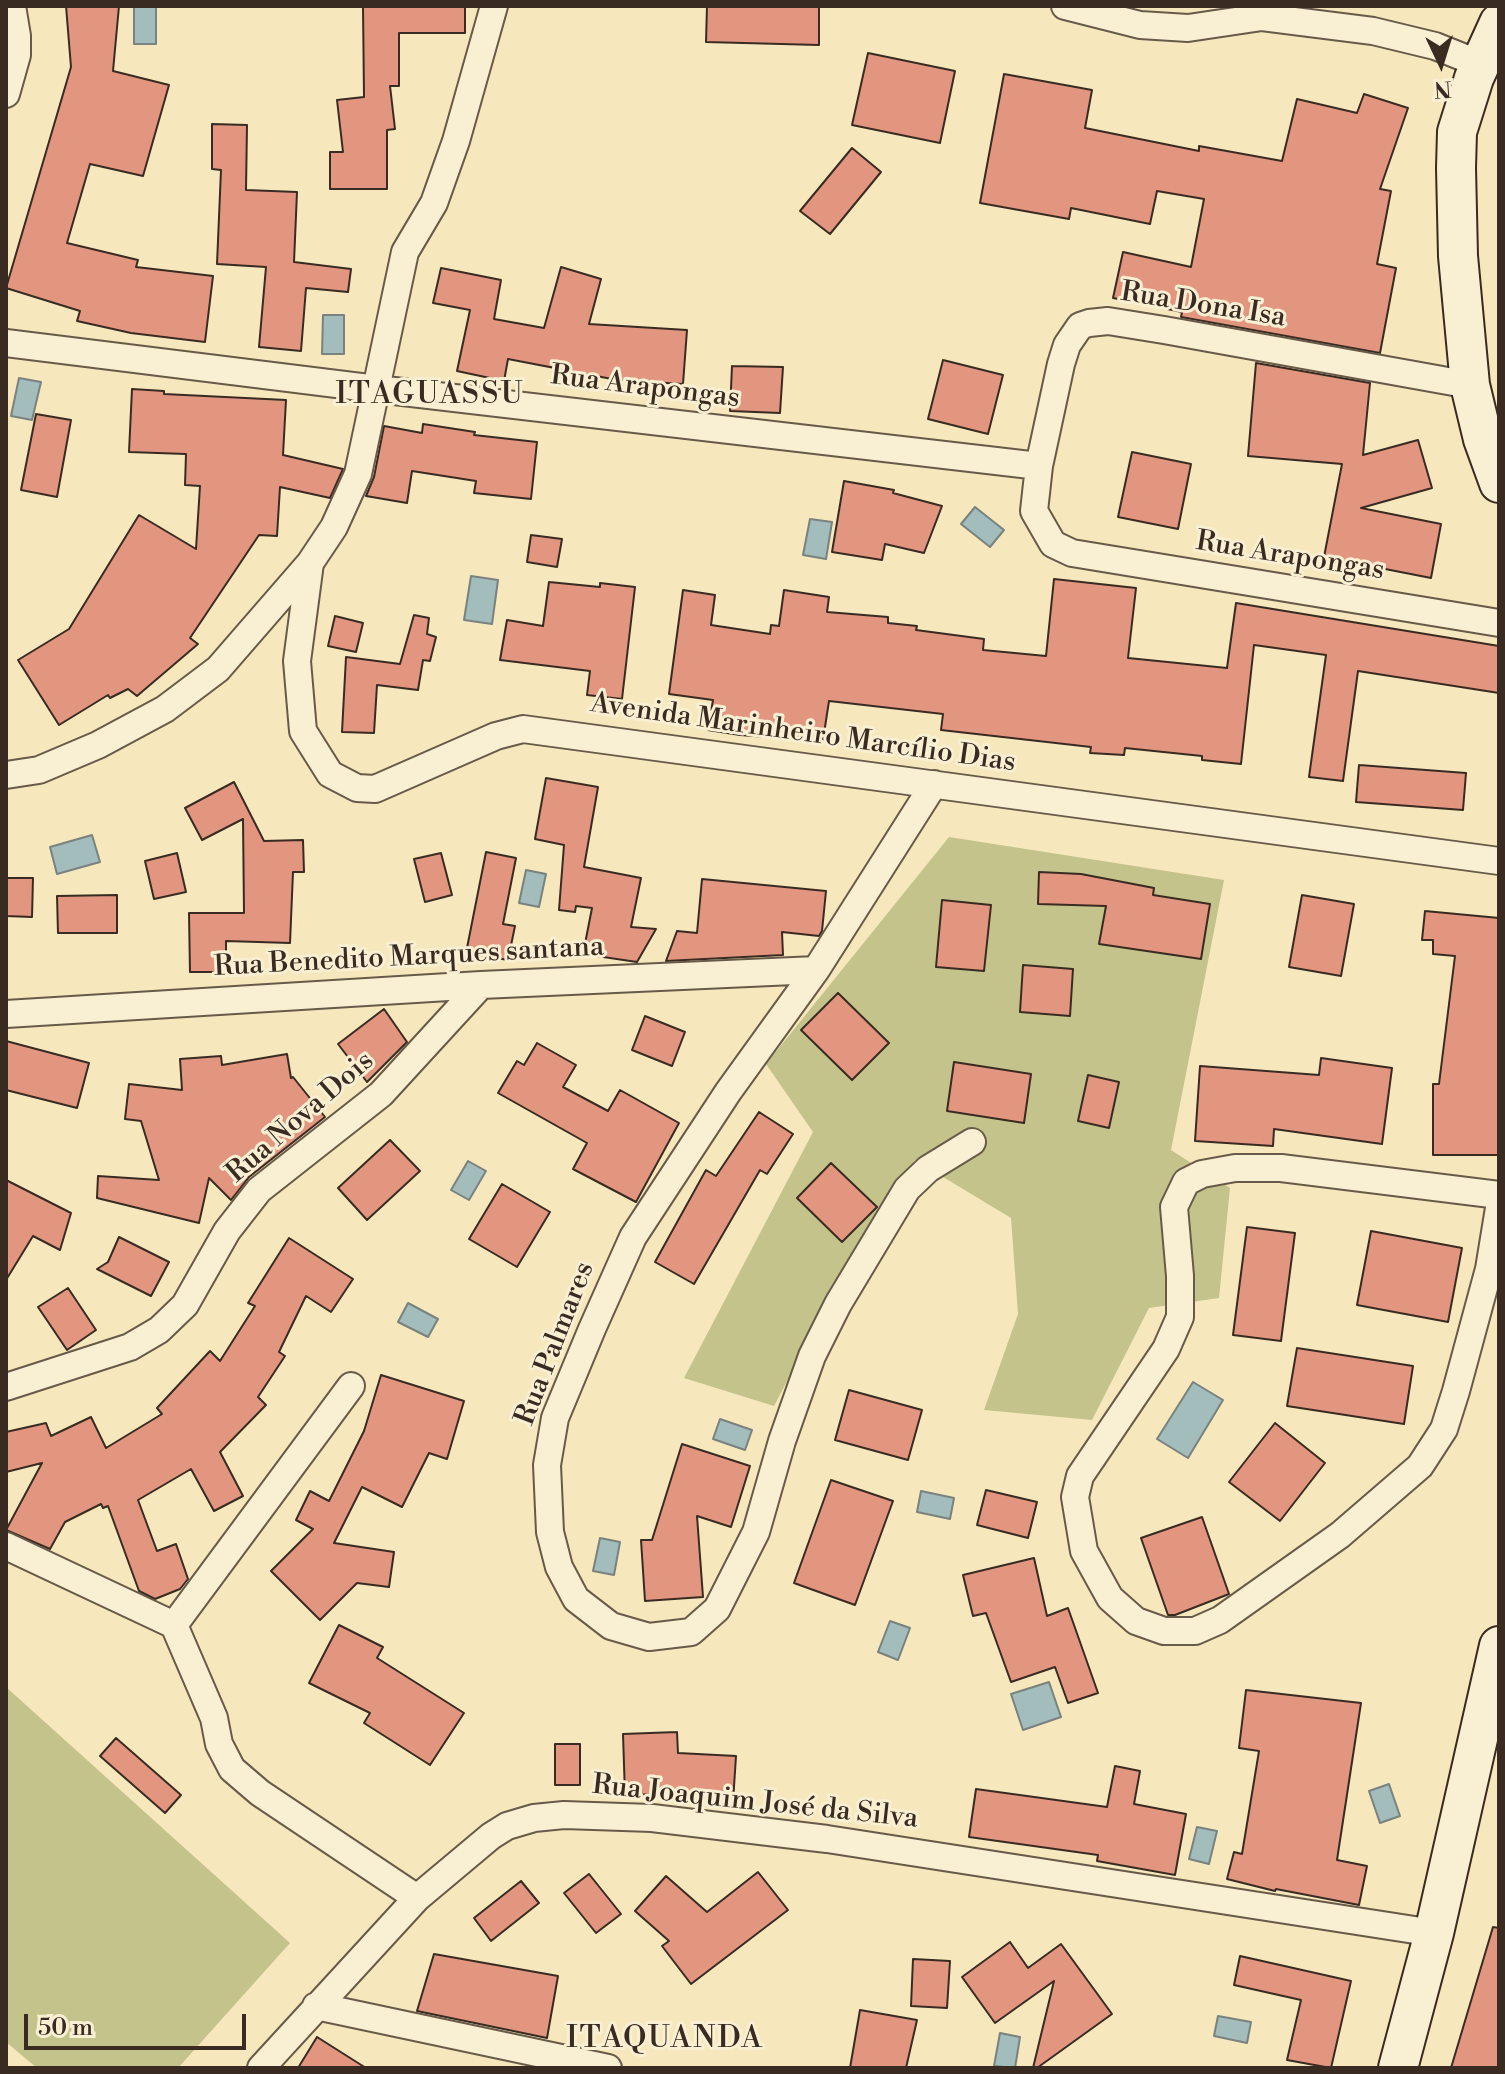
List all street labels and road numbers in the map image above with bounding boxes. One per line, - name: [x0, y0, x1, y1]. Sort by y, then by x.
- street label: Rua Dona Isa: [1118, 276, 1288, 336]
- street label: Rua Arapongas: [549, 360, 741, 416]
- street label: Rua Arapongas: [1193, 526, 1387, 588]
- street label: Avenida Marinheiro Marcílio Dias: [588, 688, 1018, 780]
- street label: Rua Benedito Marques santana: [213, 931, 605, 985]
- street label: Rua Nova Dois: [221, 1045, 381, 1191]
- street label: Rua Palmares: [509, 1258, 603, 1430]
- street label: Rua Joaquim José da Silva: [590, 1769, 920, 1837]

